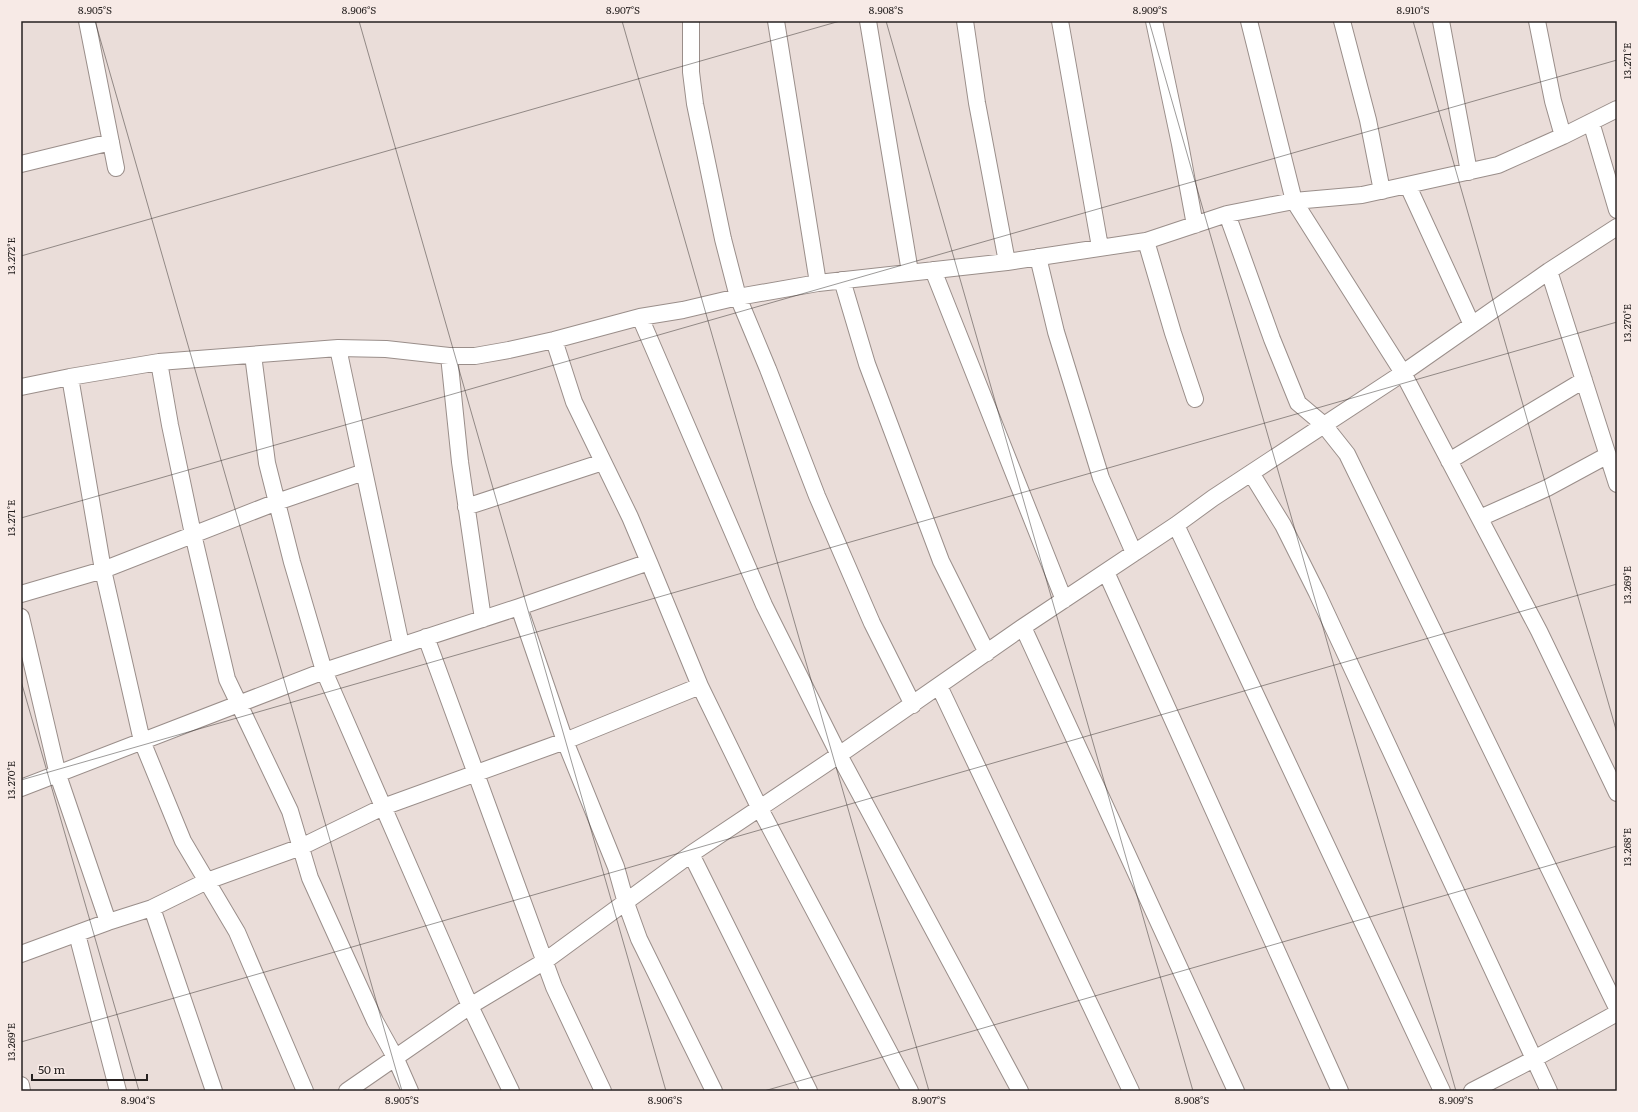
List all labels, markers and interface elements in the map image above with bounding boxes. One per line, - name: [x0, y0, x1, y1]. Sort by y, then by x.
- text: 8.905°S: [78, 2, 112, 17]
- text: 8.906°S: [342, 2, 376, 17]
- text: 8.907°S: [606, 2, 640, 17]
- text: 8.908°S: [869, 2, 903, 17]
- text: 8.909°S: [1133, 2, 1167, 17]
- text: 8.910°S: [1396, 2, 1430, 17]
- text: 13.271°E: [1619, 43, 1634, 79]
- text: 13.272°E: [3, 237, 18, 275]
- text: 13.270°E: [1619, 304, 1634, 342]
- text: 13.271°E: [3, 500, 18, 536]
- text: 13.269°E: [1619, 566, 1634, 604]
- text: 13.270°E: [3, 761, 18, 799]
- text: 13.268°E: [1619, 828, 1634, 866]
- text: 13.269°E: [3, 1023, 18, 1061]
- scale bar: [32, 1056, 147, 1082]
- text: 50 m: [38, 1060, 65, 1078]
- text: 8.904°S: [121, 1092, 155, 1107]
- text: 8.905°S: [385, 1092, 419, 1107]
- text: 8.906°S: [648, 1092, 682, 1107]
- text: 8.907°S: [912, 1092, 946, 1107]
- text: 8.908°S: [1175, 1092, 1209, 1107]
- text: 8.909°S: [1439, 1092, 1473, 1107]

